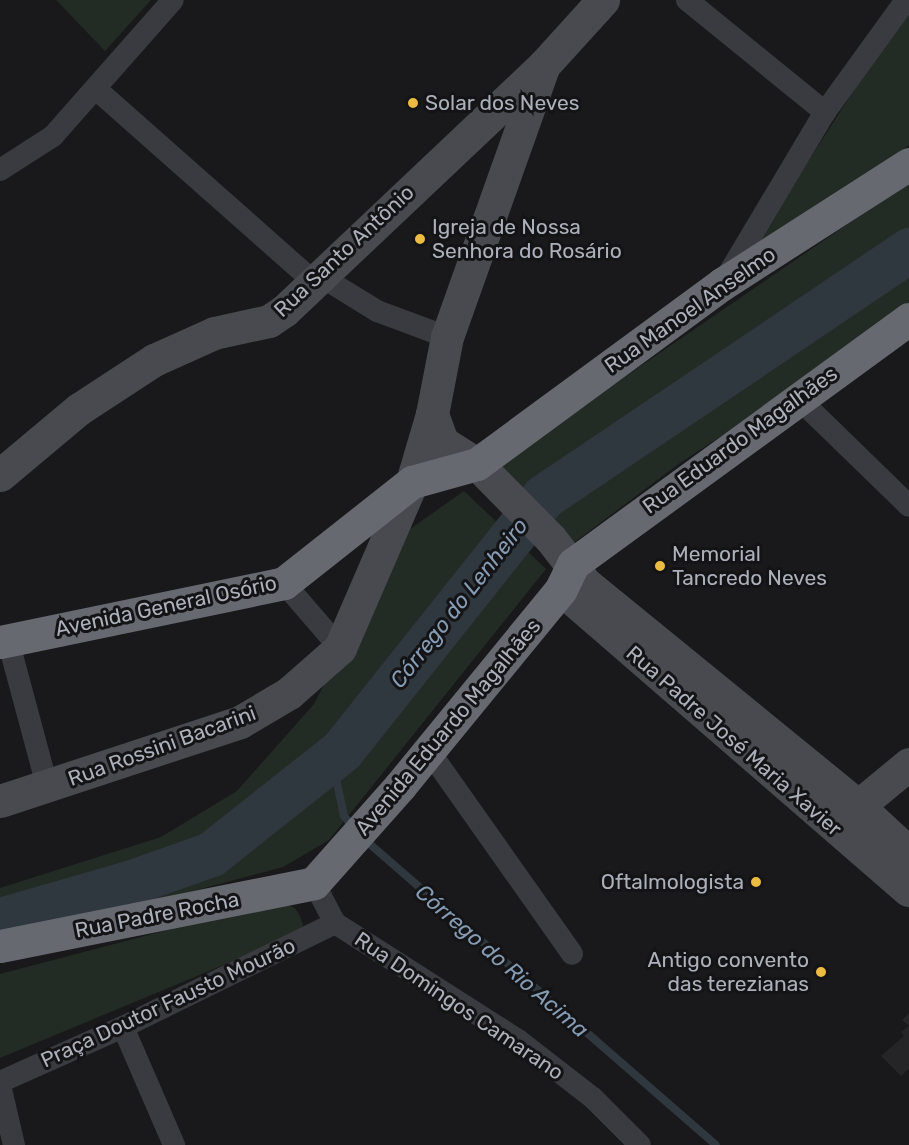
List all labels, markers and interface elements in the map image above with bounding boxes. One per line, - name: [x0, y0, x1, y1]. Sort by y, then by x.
- place label: Solar dos Neves: [425, 90, 580, 116]
- marker: Solar dos Neves: [406, 96, 420, 110]
- street label: Rua Santo Antônio: [269, 180, 419, 322]
- place label: Igreja de Nossa Senhora do Rosário: [432, 214, 622, 264]
- marker: Igreja de Nossa Senhora do Rosário: [413, 232, 427, 246]
- street label: Rua Manoel Anselmo: [600, 241, 780, 379]
- street label: Rua Eduardo Magalhães: [638, 361, 842, 519]
- water label: Córrego do Lenheiro: [385, 513, 533, 693]
- place label: Memorial Tancredo Neves: [672, 541, 827, 591]
- marker: Memorial Tancredo Neves: [653, 559, 667, 573]
- street label: Avenida General Osório: [53, 570, 279, 642]
- street label: Avenida Eduardo Magalhães: [350, 614, 546, 840]
- street label: Rua Padre José Maria Xavier: [621, 641, 847, 841]
- street label: Rua Rossini Bacarini: [65, 700, 259, 792]
- place label: Oftalmologista: [601, 869, 744, 895]
- marker: Oftalmologista: [749, 875, 763, 889]
- water label: Córrego do Rio Acima: [410, 879, 594, 1043]
- street label: Rua Padre Rocha: [73, 887, 241, 943]
- street label: Rua Domingos Camarano: [350, 927, 568, 1085]
- street label: Praça Doutor Fausto Mourão: [36, 933, 300, 1073]
- place label: Antigo convento das terezianas: [647, 947, 809, 997]
- marker: Antigo convento das terezianas: [814, 965, 828, 979]

